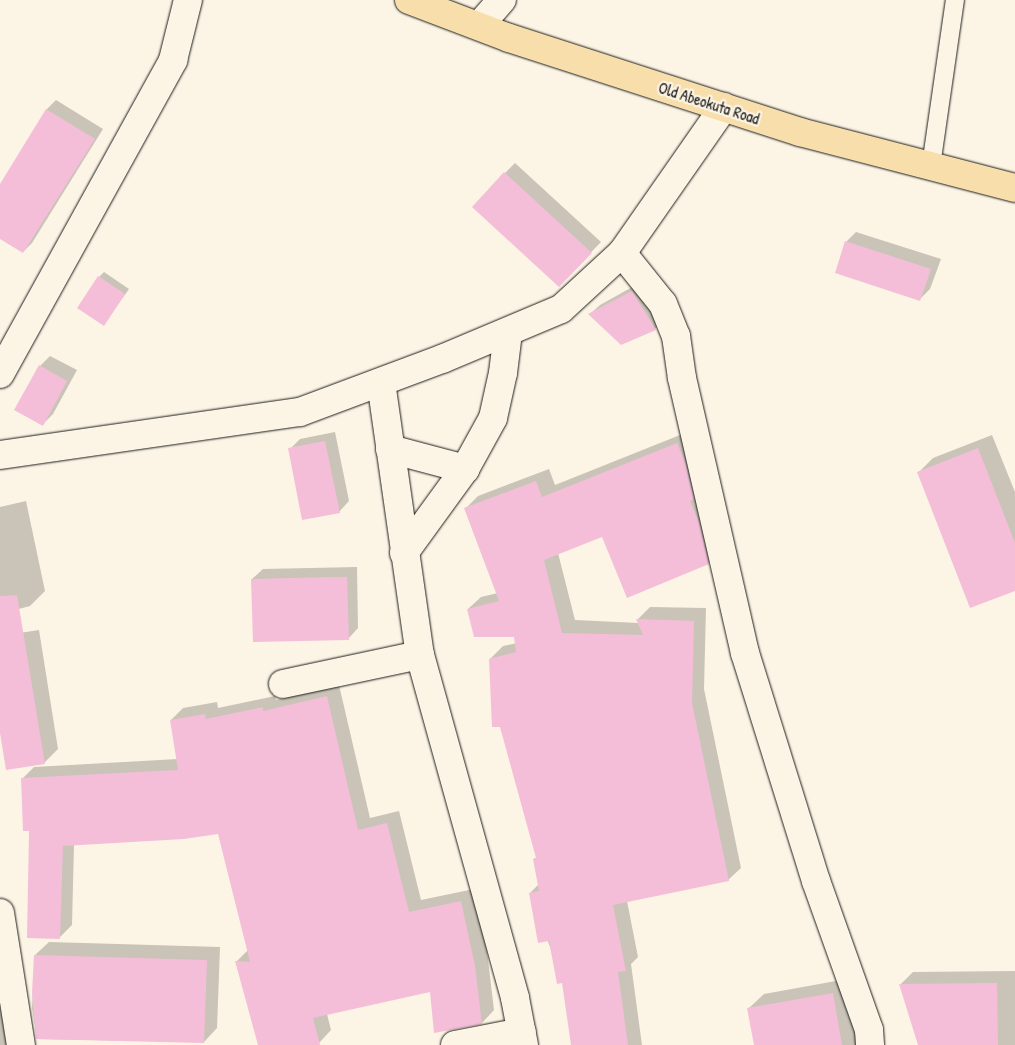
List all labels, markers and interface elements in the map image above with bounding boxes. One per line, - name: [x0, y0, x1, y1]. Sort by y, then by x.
- street label: Old Abeokuta Road: [656, 78, 762, 128]

